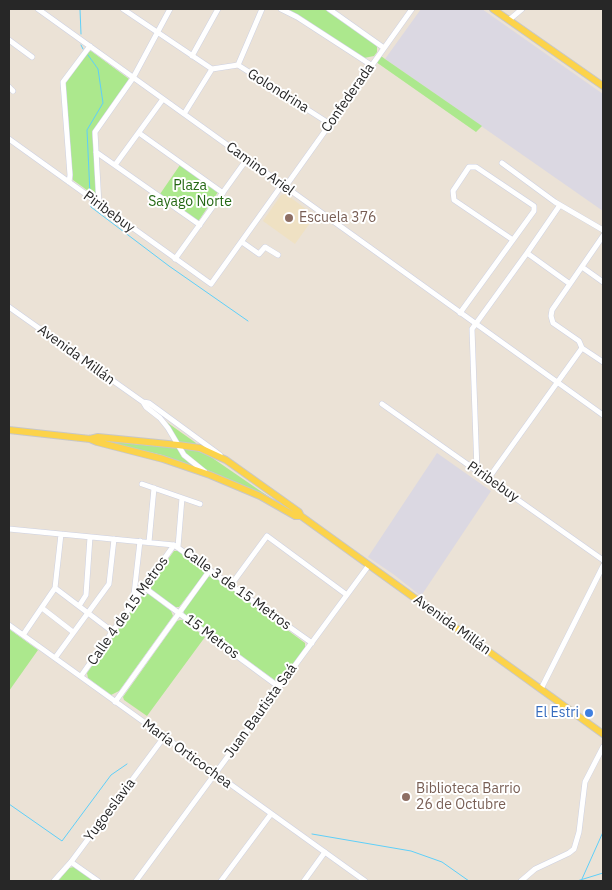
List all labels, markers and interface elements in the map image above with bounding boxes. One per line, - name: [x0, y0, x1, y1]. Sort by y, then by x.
- street label: Confederada: [318, 60, 378, 136]
- street label: Golondrina: [244, 65, 312, 117]
- street label: Camino Ariel: [223, 139, 297, 199]
- park label: Plaza Sayago Norte: [148, 178, 232, 210]
- street label: Piribebuy: [80, 188, 138, 236]
- place label: Escuela 376: [299, 210, 376, 226]
- marker: Escuela 376: [283, 212, 295, 224]
- street label: Avenida Millán: [34, 321, 118, 389]
- street label: Piribebuy: [464, 458, 522, 506]
- street label: Calle 3 de 15 Metros: [180, 544, 294, 634]
- street label: Calle 4 de 15 Metros: [84, 553, 172, 669]
- street label: Avenida Millán: [410, 591, 494, 659]
- street label: 15 Metros: [181, 611, 243, 663]
- street label: Juan Bautista Saá: [221, 661, 301, 761]
- place label: El Estri: [535, 705, 579, 721]
- marker: El Estri: [583, 707, 595, 719]
- street label: María Orticochea: [139, 716, 235, 792]
- street label: Yugoeslavia: [81, 775, 139, 845]
- place label: Biblioteca Barrio 26 de Octubre: [416, 781, 521, 814]
- marker: Biblioteca Barrio 26 de Octubre: [400, 791, 412, 803]

